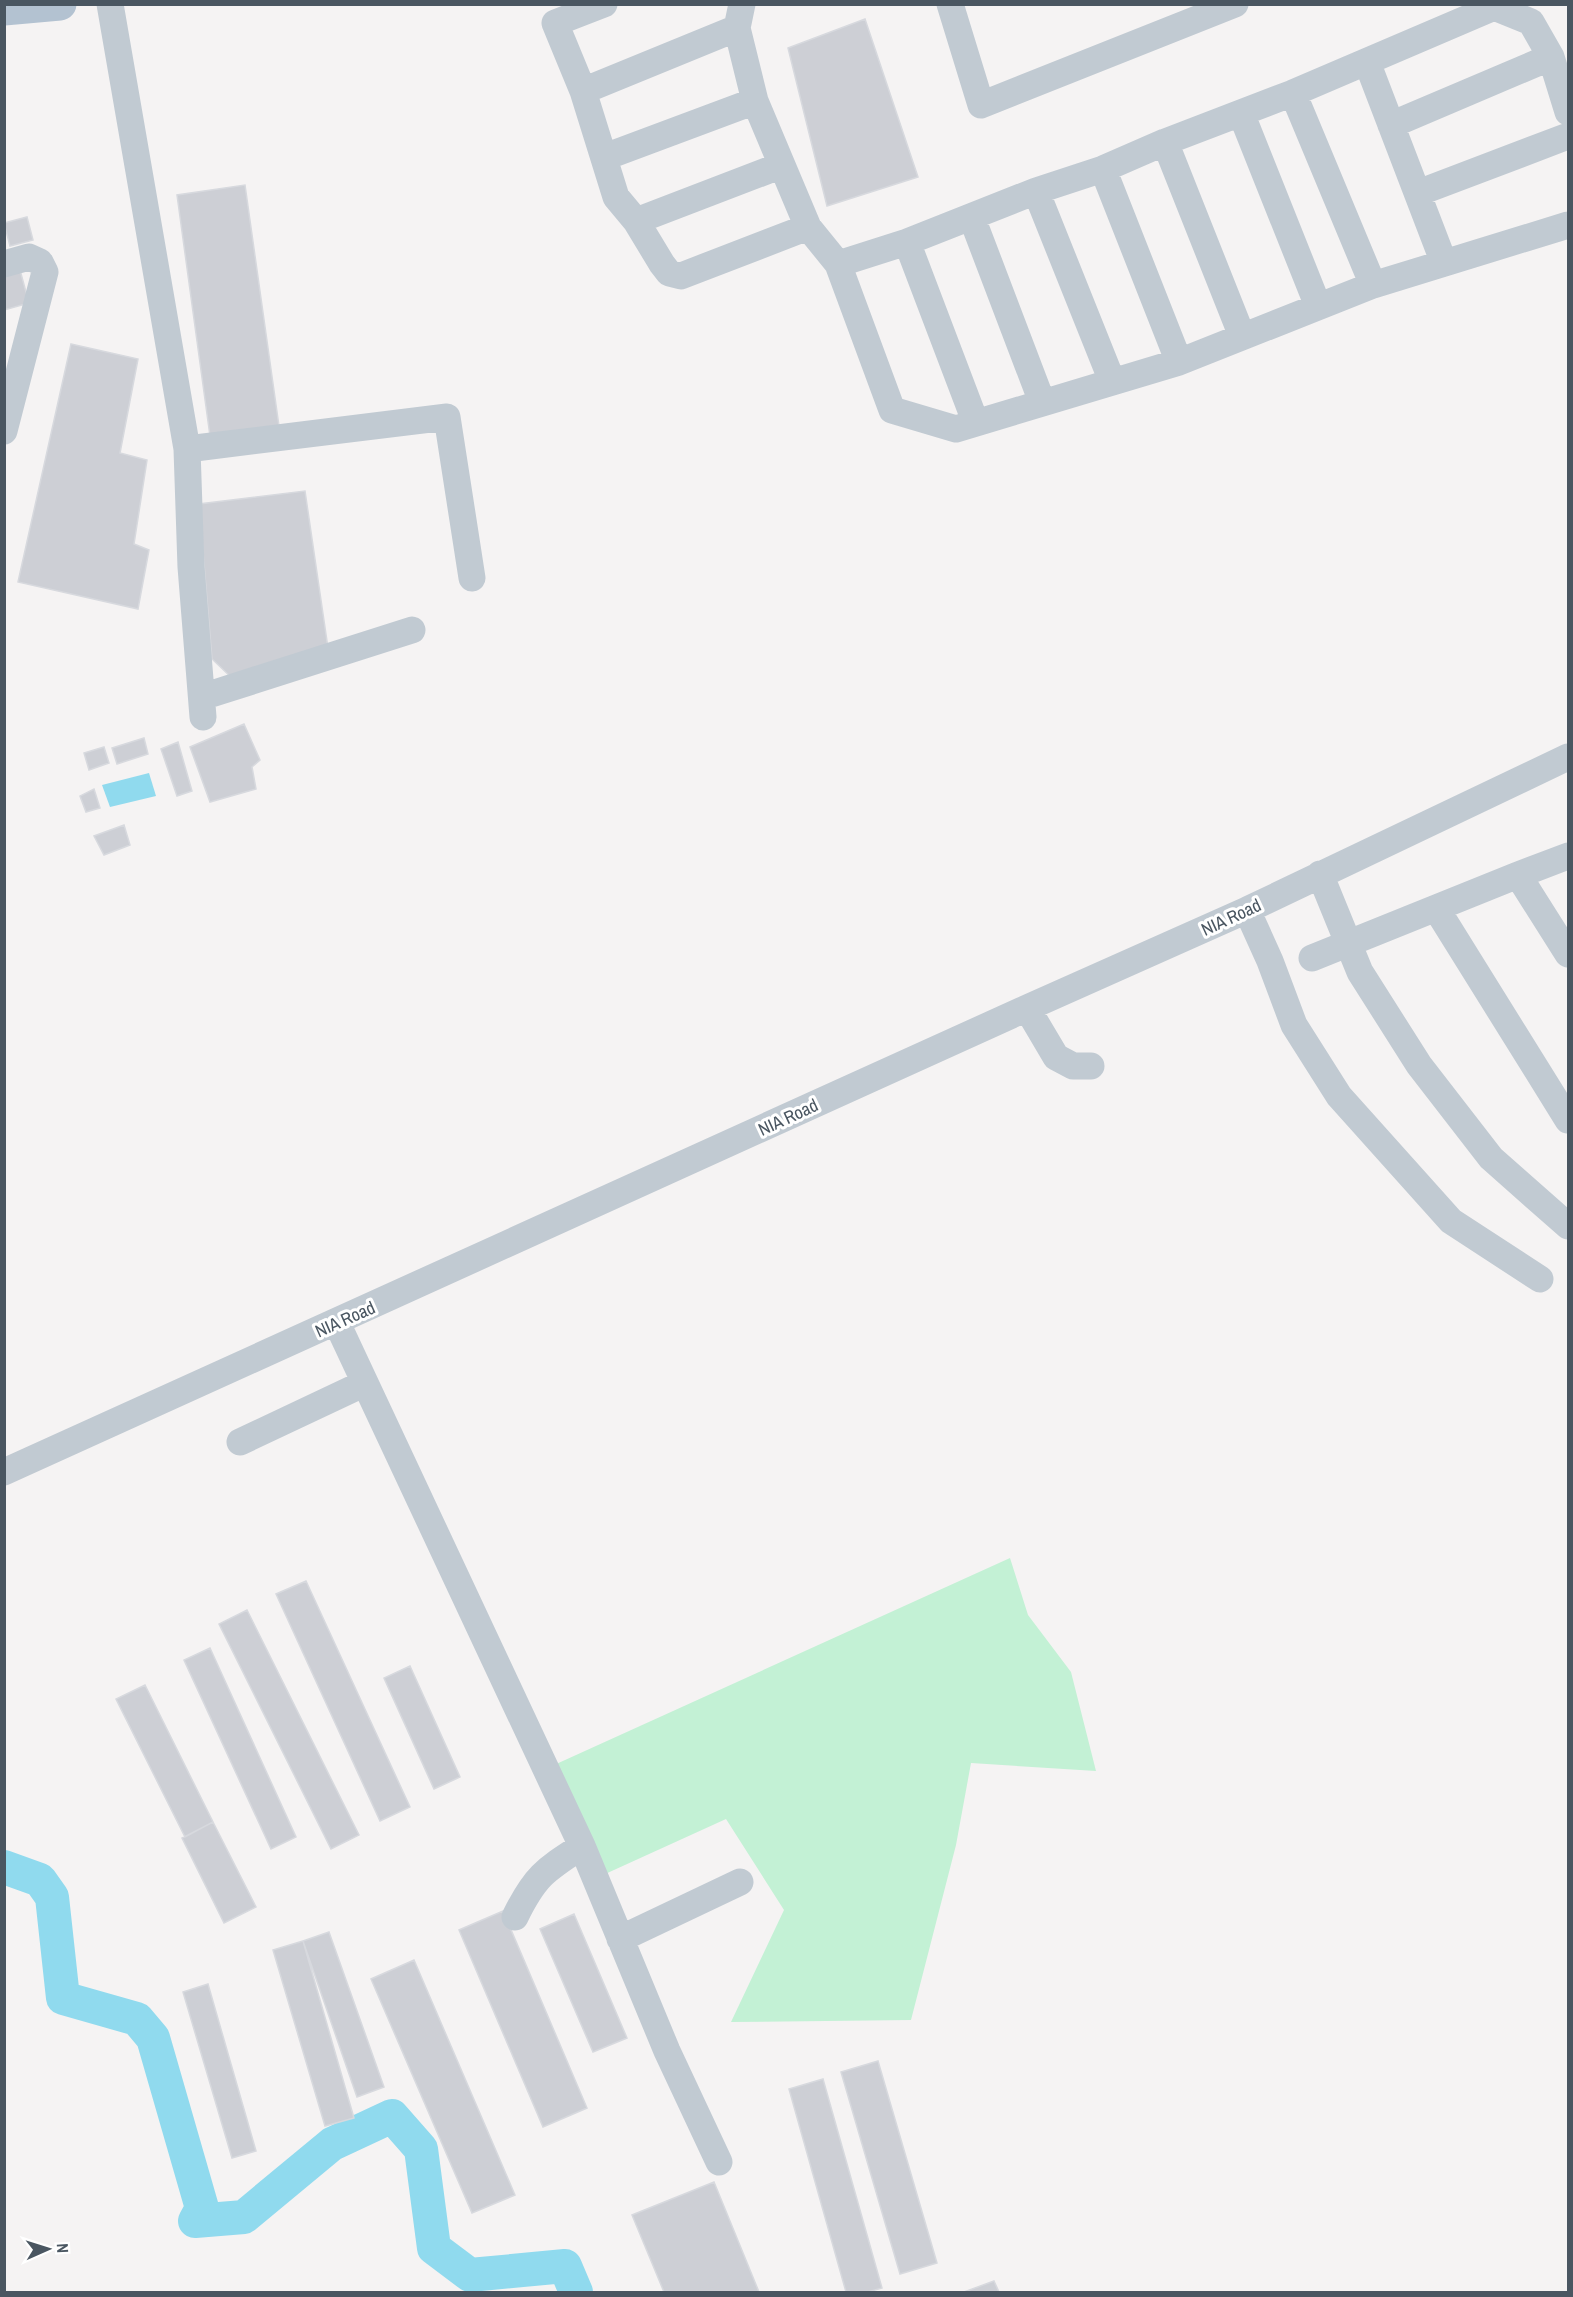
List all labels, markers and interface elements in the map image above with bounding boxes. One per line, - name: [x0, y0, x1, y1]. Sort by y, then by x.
- street label: NIA Road: [1197, 892, 1265, 942]
- street label: NIA Road: [754, 1092, 822, 1142]
- street label: NIA Road: [311, 1295, 379, 1343]
- north arrow: [18, 2219, 78, 2279]
- text: N: [52, 2243, 74, 2254]

